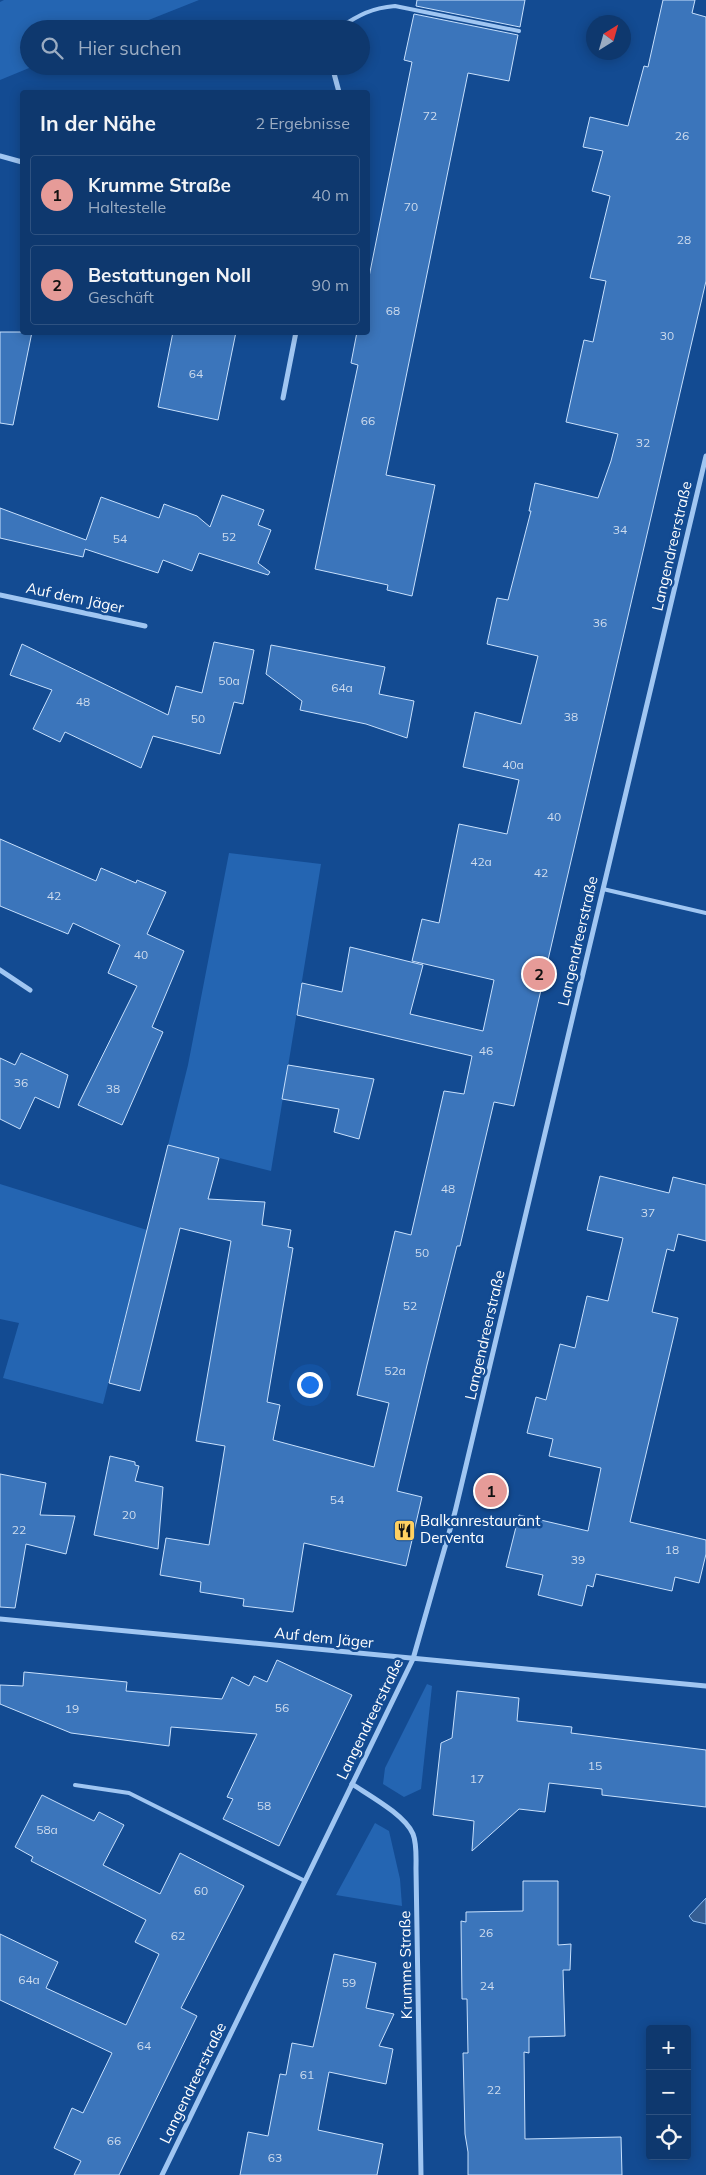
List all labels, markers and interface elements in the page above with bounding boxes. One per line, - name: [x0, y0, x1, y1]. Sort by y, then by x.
- north arrow: [586, 15, 631, 60]
- search box: [20, 20, 370, 75]
- icon: search: [38, 34, 66, 62]
- text: Hier suchen: [78, 36, 182, 60]
- house number: 72: [423, 108, 437, 123]
- text: In der Nähe: [40, 110, 156, 136]
- text: 2 Ergebnisse: [255, 113, 350, 133]
- house number: 26: [675, 128, 689, 143]
- text: Krumme Straße: [88, 173, 231, 197]
- text: 1: [52, 185, 62, 205]
- text: 40 m: [312, 185, 349, 205]
- text: Haltestelle: [88, 197, 166, 217]
- house number: 70: [404, 199, 418, 214]
- house number: 28: [677, 232, 691, 247]
- text: Bestattungen Noll: [88, 263, 251, 287]
- text: 2: [52, 275, 62, 295]
- text: 90 m: [312, 275, 349, 295]
- text: Geschäft: [88, 287, 154, 307]
- house number: 68: [386, 303, 400, 318]
- house number: 30: [660, 328, 674, 343]
- house number: 64: [189, 366, 203, 381]
- house number: 66: [361, 413, 375, 428]
- house number: 32: [636, 435, 650, 450]
- street label: Langendreerstraße: [647, 479, 696, 613]
- house number: 34: [613, 522, 627, 537]
- house number: 52: [222, 529, 236, 544]
- house number: 54: [113, 531, 127, 546]
- street label: Auf dem Jäger: [24, 578, 126, 617]
- house number: 36: [593, 615, 607, 630]
- house number: 50a: [218, 673, 240, 688]
- house number: 64a: [331, 680, 353, 695]
- house number: 48: [76, 694, 90, 709]
- house number: 38: [564, 709, 578, 724]
- house number: 50: [191, 711, 205, 726]
- house number: 40a: [502, 757, 524, 772]
- house number: 40: [547, 809, 561, 824]
- house number: 42a: [470, 854, 492, 869]
- house number: 42: [534, 865, 548, 880]
- street label: Langendreerstraße: [553, 874, 602, 1008]
- house number: 42: [47, 888, 61, 903]
- house number: 40: [134, 947, 148, 962]
- pin: 2: [523, 955, 555, 993]
- house number: 46: [479, 1043, 493, 1058]
- house number: 36: [14, 1075, 28, 1090]
- house number: 38: [106, 1081, 120, 1096]
- house number: 48: [441, 1181, 455, 1196]
- house number: 37: [641, 1205, 655, 1220]
- house number: 50: [415, 1245, 429, 1260]
- street label: Langendreerstraße: [460, 1268, 509, 1402]
- house number: 52: [403, 1298, 417, 1313]
- house number: 52a: [384, 1363, 406, 1378]
- your location: [297, 1372, 323, 1398]
- pin: 1: [475, 1472, 507, 1510]
- house number: 54: [330, 1492, 344, 1507]
- house number: 20: [122, 1507, 136, 1522]
- place label: Balkanrestaurant Derventa: [420, 1511, 540, 1547]
- restaurant icon: Balkanrestaurant Derventa: [392, 1518, 416, 1542]
- house number: 22: [12, 1522, 26, 1537]
- house number: 18: [665, 1542, 679, 1557]
- house number: 39: [571, 1552, 585, 1567]
- street label: Auf dem Jäger: [274, 1623, 375, 1652]
- street label: Langendreerstraße: [332, 1655, 407, 1783]
- house number: 56: [275, 1700, 289, 1715]
- house number: 19: [65, 1701, 79, 1716]
- house number: 15: [588, 1758, 602, 1773]
- house number: 17: [470, 1771, 484, 1786]
- house number: 58: [257, 1798, 271, 1813]
- house number: 58a: [36, 1822, 58, 1837]
- house number: 60: [194, 1883, 208, 1898]
- street label: Krumme Straße: [395, 1911, 416, 2019]
- house number: 26: [479, 1925, 493, 1940]
- house number: 62: [171, 1928, 185, 1943]
- house number: 64a: [18, 1972, 40, 1987]
- house number: 59: [342, 1975, 356, 1990]
- house number: 24: [480, 1978, 494, 1993]
- street label: Langendreerstraße: [155, 2019, 230, 2147]
- map controls: [646, 2025, 691, 2160]
- button: +: [646, 2025, 691, 2070]
- house number: 64: [137, 2038, 151, 2053]
- house number: 61: [300, 2067, 314, 2082]
- button: −: [646, 2070, 691, 2115]
- house number: 22: [487, 2082, 501, 2097]
- button: locate: [646, 2115, 691, 2160]
- house number: 66: [107, 2133, 121, 2148]
- house number: 63: [268, 2150, 282, 2165]

